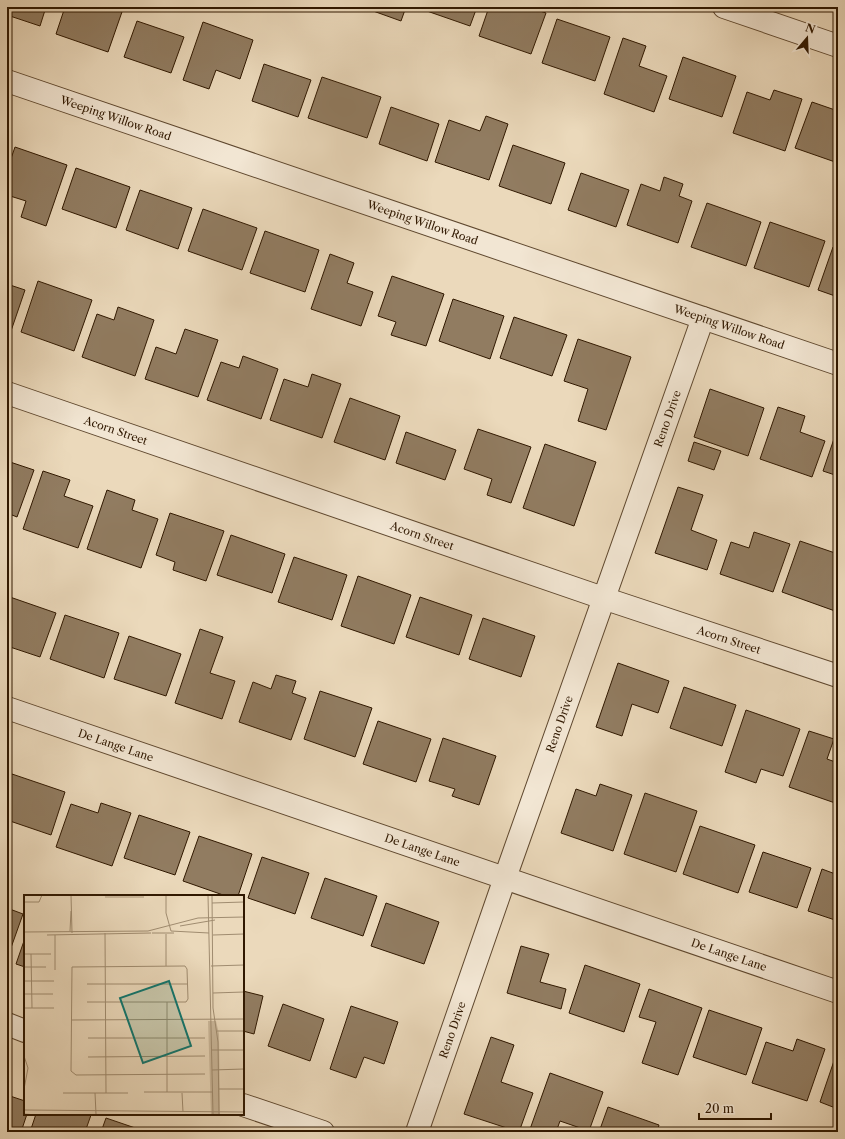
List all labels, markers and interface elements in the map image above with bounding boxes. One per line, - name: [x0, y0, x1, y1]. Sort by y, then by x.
- north arrow: [787, 18, 827, 58]
- text: N: [803, 20, 817, 37]
- street label: Weeping Willow Road: [58, 92, 173, 144]
- street label: Weeping Willow Road: [364, 197, 480, 248]
- street label: Weeping Willow Road: [671, 301, 787, 352]
- street label: Reno Drive: [651, 388, 684, 449]
- street label: Acorn Street: [81, 413, 149, 448]
- street label: Acorn Street: [388, 518, 456, 553]
- street label: Acorn Street: [694, 622, 763, 657]
- street label: Reno Drive: [543, 694, 576, 754]
- street label: De Lange Lane: [76, 726, 155, 765]
- street label: De Lange Lane: [383, 831, 462, 869]
- inset map: [24, 895, 244, 1115]
- street label: De Lange Lane: [689, 935, 769, 974]
- street label: Reno Drive: [436, 1000, 469, 1060]
- scale bar: [699, 1095, 771, 1121]
- text: 20 m: [705, 1101, 734, 1116]

